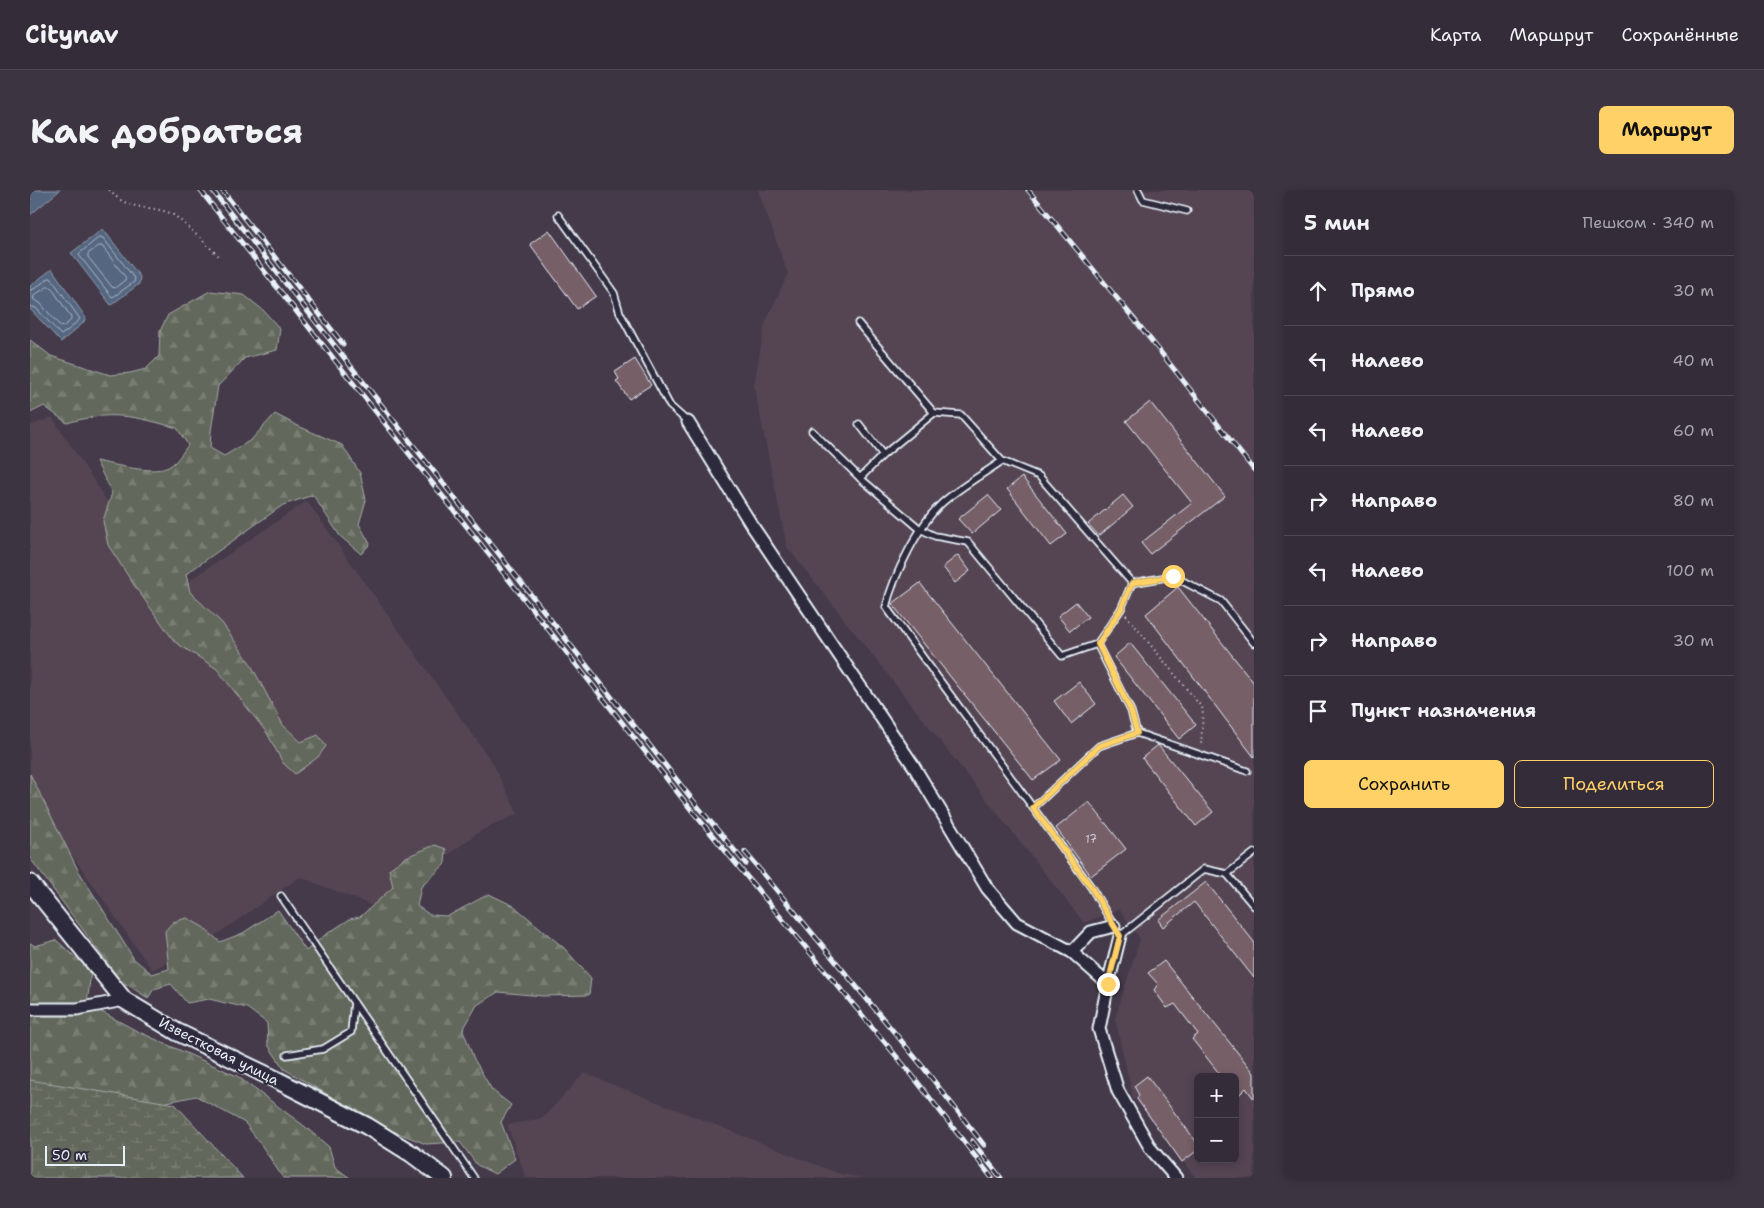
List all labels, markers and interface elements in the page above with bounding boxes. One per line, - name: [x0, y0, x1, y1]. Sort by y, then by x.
- text: Citynav: [25, 19, 119, 51]
- text: Карта: [1430, 23, 1481, 47]
- text: Маршрут: [1509, 23, 1593, 47]
- text: Сохранённые: [1621, 23, 1739, 47]
- button: Маршрут: [1599, 106, 1734, 154]
- text: Как добраться: [30, 107, 303, 154]
- text: 5 мин: [1304, 209, 1370, 237]
- text: Пешком · 340 m: [1583, 212, 1714, 233]
- icon: ahead: [1304, 277, 1332, 305]
- text: Прямо: [1351, 278, 1415, 303]
- text: 30 m: [1673, 280, 1714, 301]
- icon: left: [1304, 347, 1332, 375]
- text: Налево: [1351, 348, 1424, 373]
- text: 40 m: [1672, 350, 1714, 371]
- icon: left: [1304, 417, 1332, 445]
- text: Налево: [1351, 418, 1424, 443]
- text: 60 m: [1673, 420, 1714, 441]
- icon: right: [1304, 487, 1332, 515]
- text: Направо: [1351, 488, 1437, 513]
- text: 80 m: [1673, 490, 1714, 511]
- icon: left: [1304, 557, 1332, 585]
- text: Налево: [1351, 558, 1424, 583]
- text: 100 m: [1666, 560, 1714, 581]
- route start: [1162, 565, 1185, 588]
- icon: right: [1304, 627, 1332, 655]
- text: Направо: [1351, 628, 1437, 653]
- text: 30 m: [1673, 630, 1714, 651]
- icon: arrive: [1304, 697, 1332, 725]
- text: Пункт назначения: [1351, 698, 1536, 723]
- button: Сохранить: [1304, 760, 1504, 808]
- button: Поделиться: [1514, 760, 1714, 808]
- house number: 17: [1085, 832, 1097, 847]
- route end: [1097, 973, 1120, 996]
- street label: Известковая улица: [156, 1013, 282, 1089]
- map controls: [1194, 1073, 1239, 1163]
- button: +: [1194, 1073, 1239, 1118]
- button: −: [1194, 1118, 1239, 1163]
- scale bar: [45, 1143, 125, 1166]
- text: 50 m: [52, 1146, 87, 1164]

